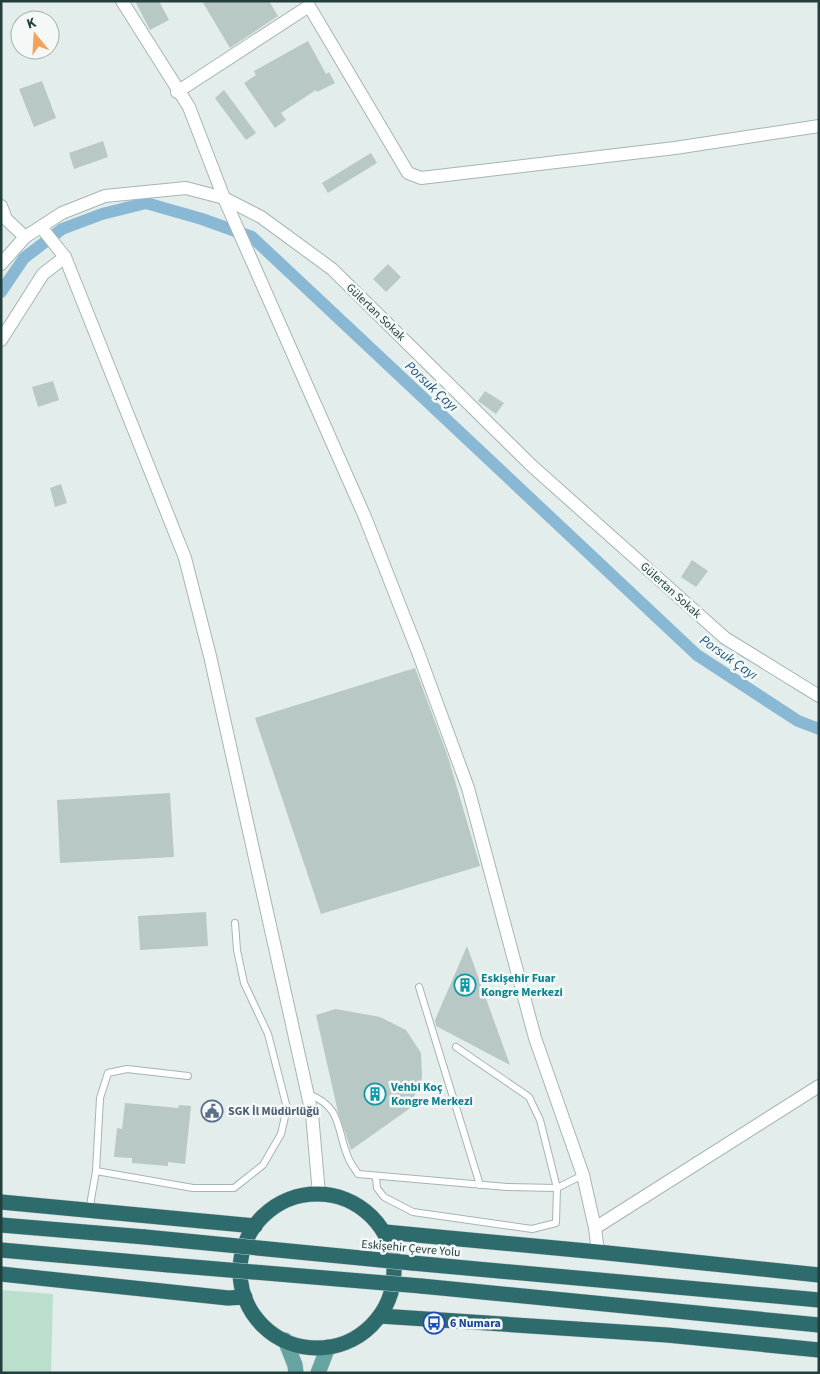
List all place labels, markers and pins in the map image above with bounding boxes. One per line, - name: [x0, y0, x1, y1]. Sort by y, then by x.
- place label: Eskişehir Fuar Kongre Merkezi: [481, 970, 563, 1001]
- building icon: Eskişehir Fuar Kongre Merkezi: [453, 973, 477, 997]
- place label: Vehbi Koç Kongre Merkezi: [390, 1079, 473, 1110]
- building icon: Vehbi Koç Kongre Merkezi: [363, 1082, 387, 1106]
- public building icon: SGK İl Müdürlüğü: [200, 1099, 224, 1123]
- place label: SGK İl Müdürlüğü: [228, 1103, 320, 1120]
- bus stop icon: 6 Numara: [422, 1311, 446, 1335]
- place label: 6 Numara: [450, 1315, 501, 1332]

